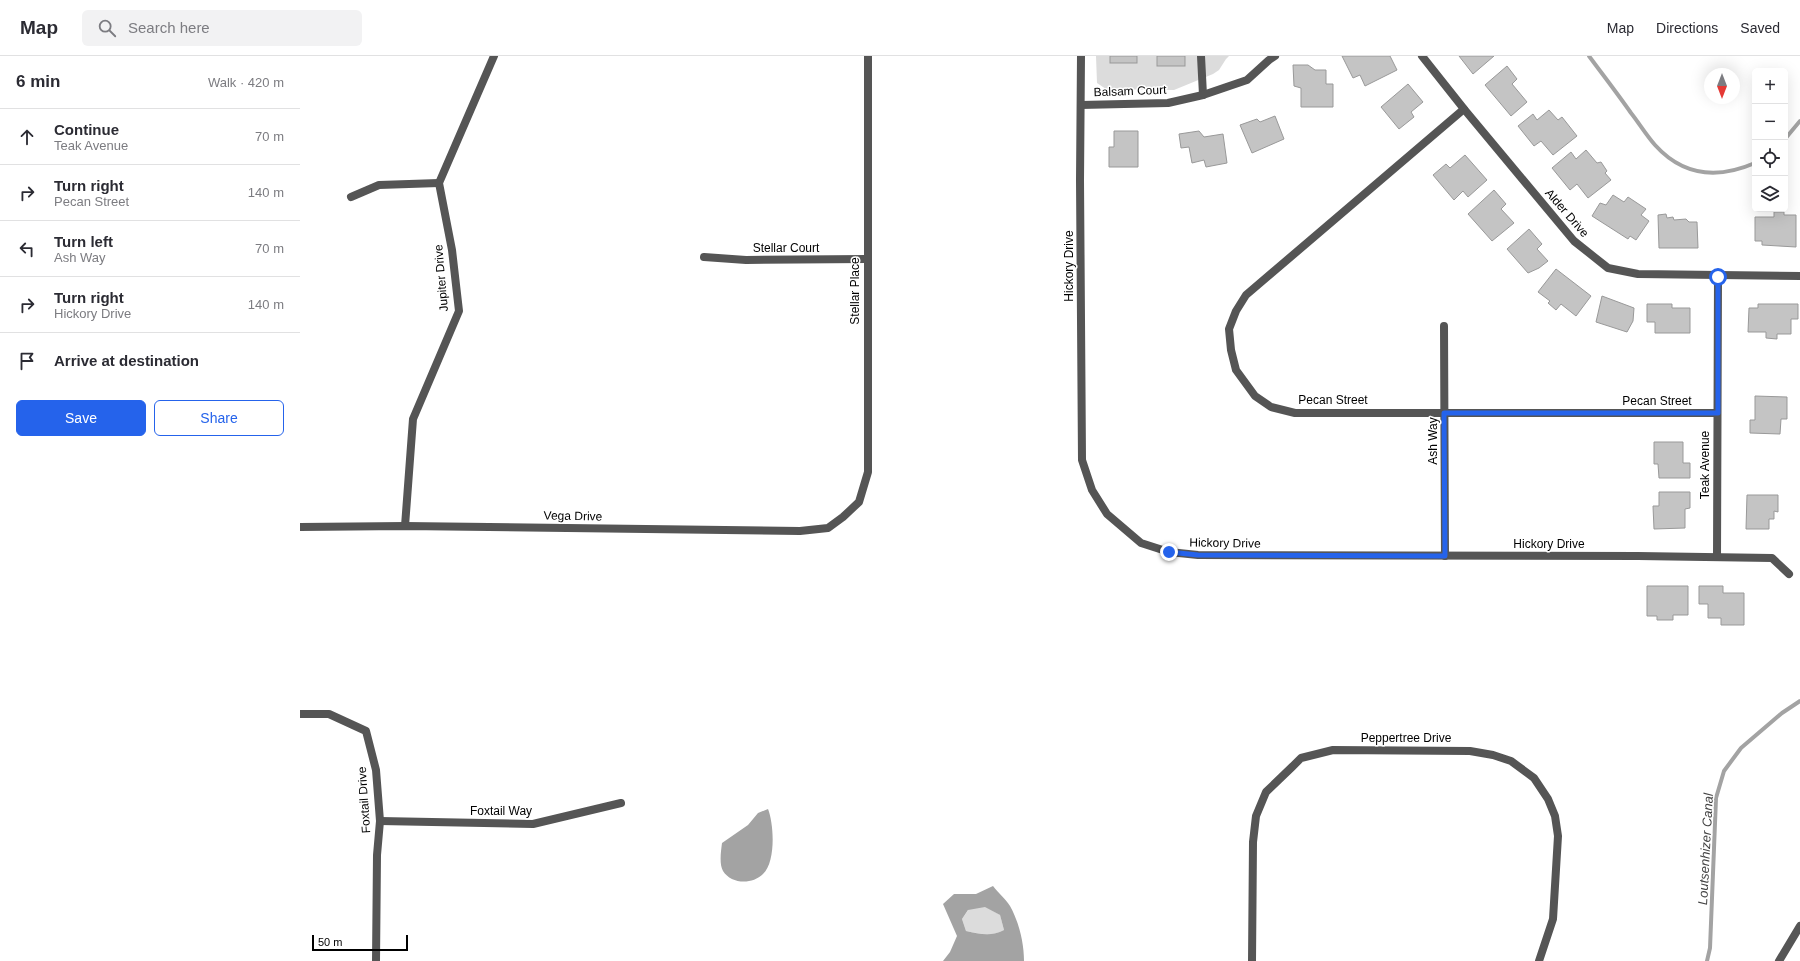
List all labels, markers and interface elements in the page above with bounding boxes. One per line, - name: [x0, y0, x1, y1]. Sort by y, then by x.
- search box: [82, 10, 362, 46]
- text: Map: [20, 17, 58, 38]
- icon: search: [96, 17, 118, 39]
- text: Search here: [128, 19, 210, 36]
- text: Map: [1607, 20, 1634, 36]
- text: Directions: [1656, 20, 1718, 36]
- text: Saved: [1740, 20, 1780, 36]
- north arrow: [1704, 68, 1740, 104]
- map controls: [1752, 68, 1788, 212]
- button: +: [1752, 68, 1788, 104]
- text: 6 min: [16, 72, 60, 91]
- text: Walk · 420 m: [208, 75, 284, 90]
- street label: Balsam Court: [1093, 83, 1167, 99]
- button: −: [1752, 104, 1788, 140]
- text: Continue: [54, 121, 119, 138]
- icon: ahead: [16, 126, 38, 148]
- text: 70 m: [255, 129, 284, 144]
- text: Teak Avenue: [54, 138, 128, 153]
- button: locate: [1752, 140, 1788, 176]
- button: layers: [1752, 176, 1788, 212]
- text: Turn right: [54, 177, 124, 194]
- icon: right: [16, 182, 38, 204]
- text: 140 m: [248, 185, 284, 200]
- street label: Alder Drive: [1542, 186, 1592, 240]
- text: Pecan Street: [54, 194, 129, 209]
- street label: Hickory Drive: [1062, 230, 1076, 302]
- text: Turn left: [54, 233, 113, 250]
- icon: left: [16, 238, 38, 260]
- text: 70 m: [255, 241, 284, 256]
- street label: Stellar Court: [753, 241, 820, 255]
- street label: Jupiter Drive: [431, 244, 451, 312]
- text: Ash Way: [54, 250, 106, 265]
- street label: Stellar Place: [848, 257, 862, 325]
- route start: [1709, 268, 1727, 286]
- text: Turn right: [54, 289, 124, 306]
- icon: right: [16, 294, 38, 316]
- text: 140 m: [248, 297, 284, 312]
- text: Hickory Drive: [54, 306, 131, 321]
- icon: arrive: [16, 350, 38, 372]
- text: Arrive at destination: [54, 352, 199, 369]
- street label: Pecan Street: [1298, 393, 1368, 407]
- street label: Pecan Street: [1622, 394, 1692, 408]
- button: Save: [16, 400, 146, 436]
- button: Share: [154, 400, 284, 436]
- street label: Ash Way: [1426, 417, 1440, 465]
- street label: Teak Avenue: [1698, 430, 1712, 499]
- street label: Vega Drive: [544, 508, 603, 524]
- street label: Hickory Drive: [1189, 535, 1261, 551]
- street label: Hickory Drive: [1513, 537, 1585, 551]
- route end: [1160, 543, 1178, 561]
- street label: Peppertree Drive: [1361, 731, 1452, 745]
- street label: Foxtail Drive: [355, 766, 373, 834]
- water label: Loutsenhizer Canal: [1695, 792, 1716, 905]
- street label: Foxtail Way: [470, 804, 532, 818]
- scale bar: [312, 933, 408, 952]
- text: 50 m: [318, 936, 342, 948]

